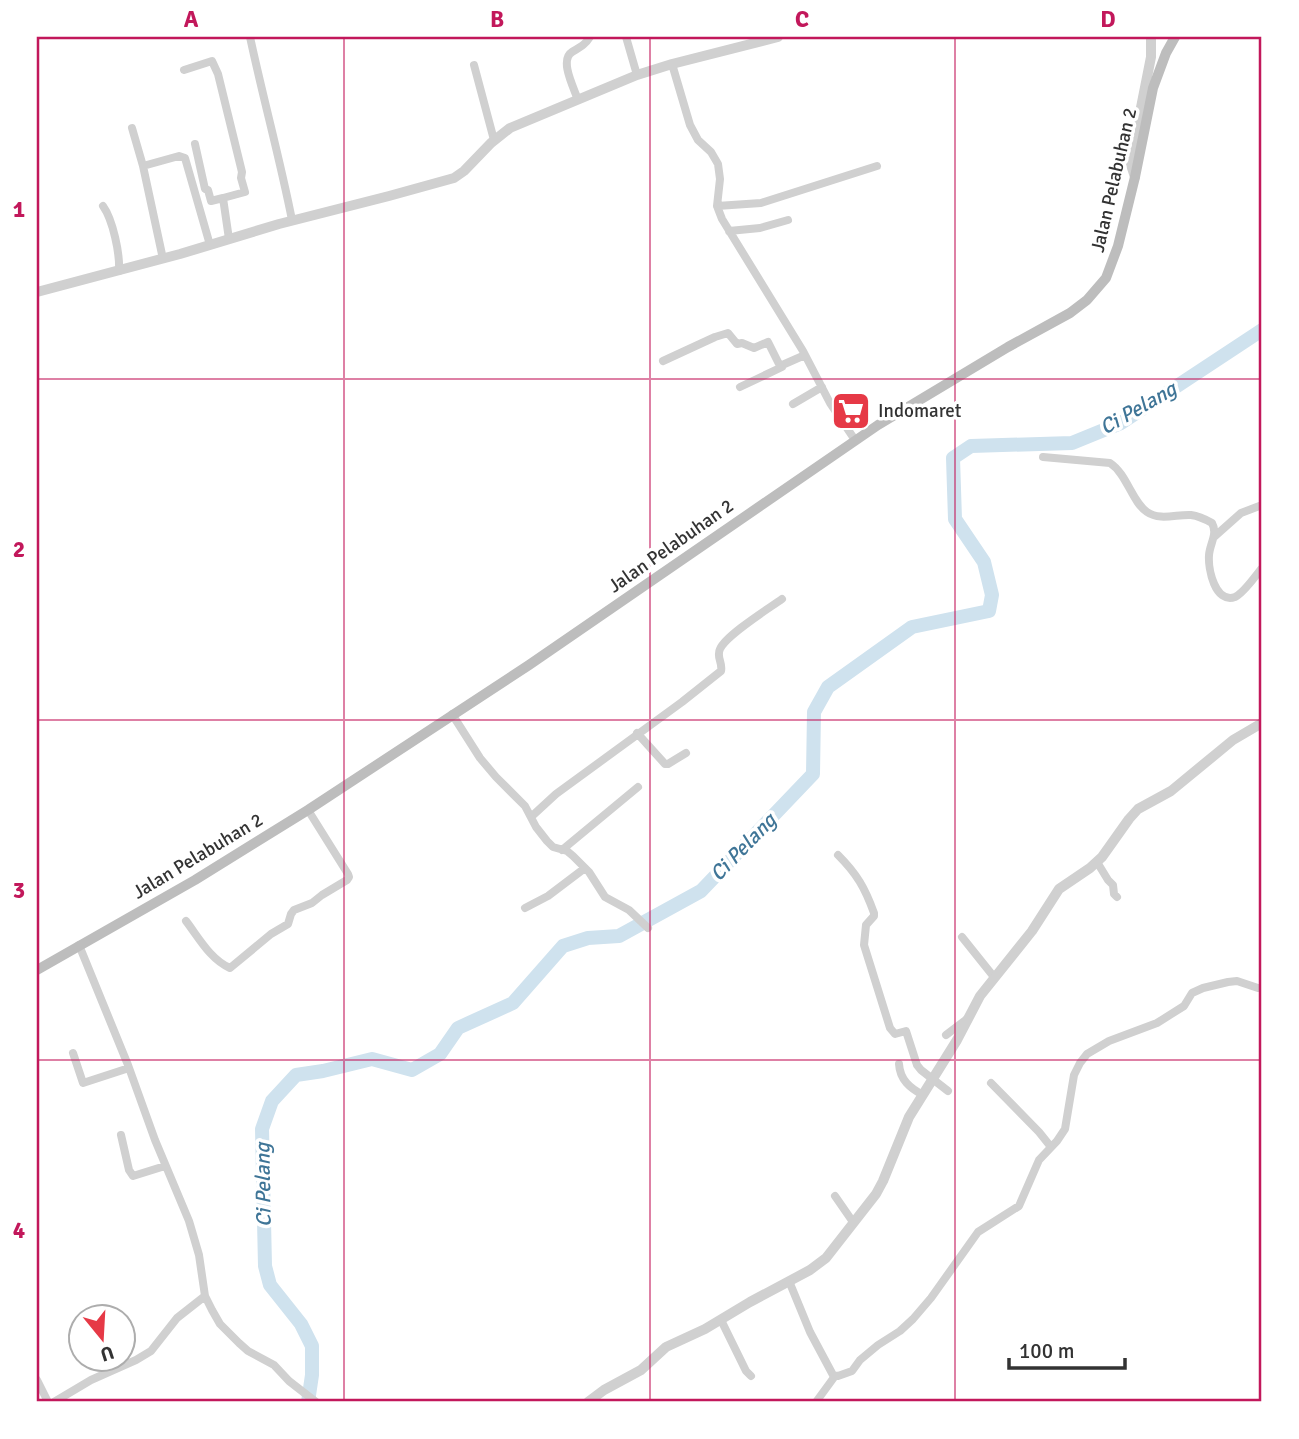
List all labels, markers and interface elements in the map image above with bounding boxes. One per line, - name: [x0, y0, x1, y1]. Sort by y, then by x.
- text: A: [184, 5, 199, 34]
- text: B: [490, 5, 504, 34]
- text: C: [795, 5, 809, 34]
- text: D: [1100, 5, 1116, 34]
- street label: Jalan Pelabuhan 2: [1086, 105, 1142, 255]
- text: 1: [13, 195, 25, 224]
- water label: Ci Pelang: [1095, 375, 1183, 440]
- supermarket icon: Indomaret: [830, 390, 872, 432]
- place label: Indomaret: [878, 399, 962, 423]
- street label: Jalan Pelabuhan 2: [604, 494, 738, 598]
- text: 2: [13, 535, 25, 564]
- water label: Ci Pelang: [704, 806, 783, 886]
- street label: Jalan Pelabuhan 2: [129, 808, 267, 904]
- text: 3: [13, 876, 25, 905]
- water label: Ci Pelang: [249, 1141, 277, 1227]
- text: 4: [13, 1216, 25, 1245]
- north arrow: [66, 1302, 136, 1372]
- scale bar: [1009, 1327, 1124, 1371]
- text: 100 m: [1019, 1338, 1074, 1364]
- text: U: [97, 1340, 117, 1367]

